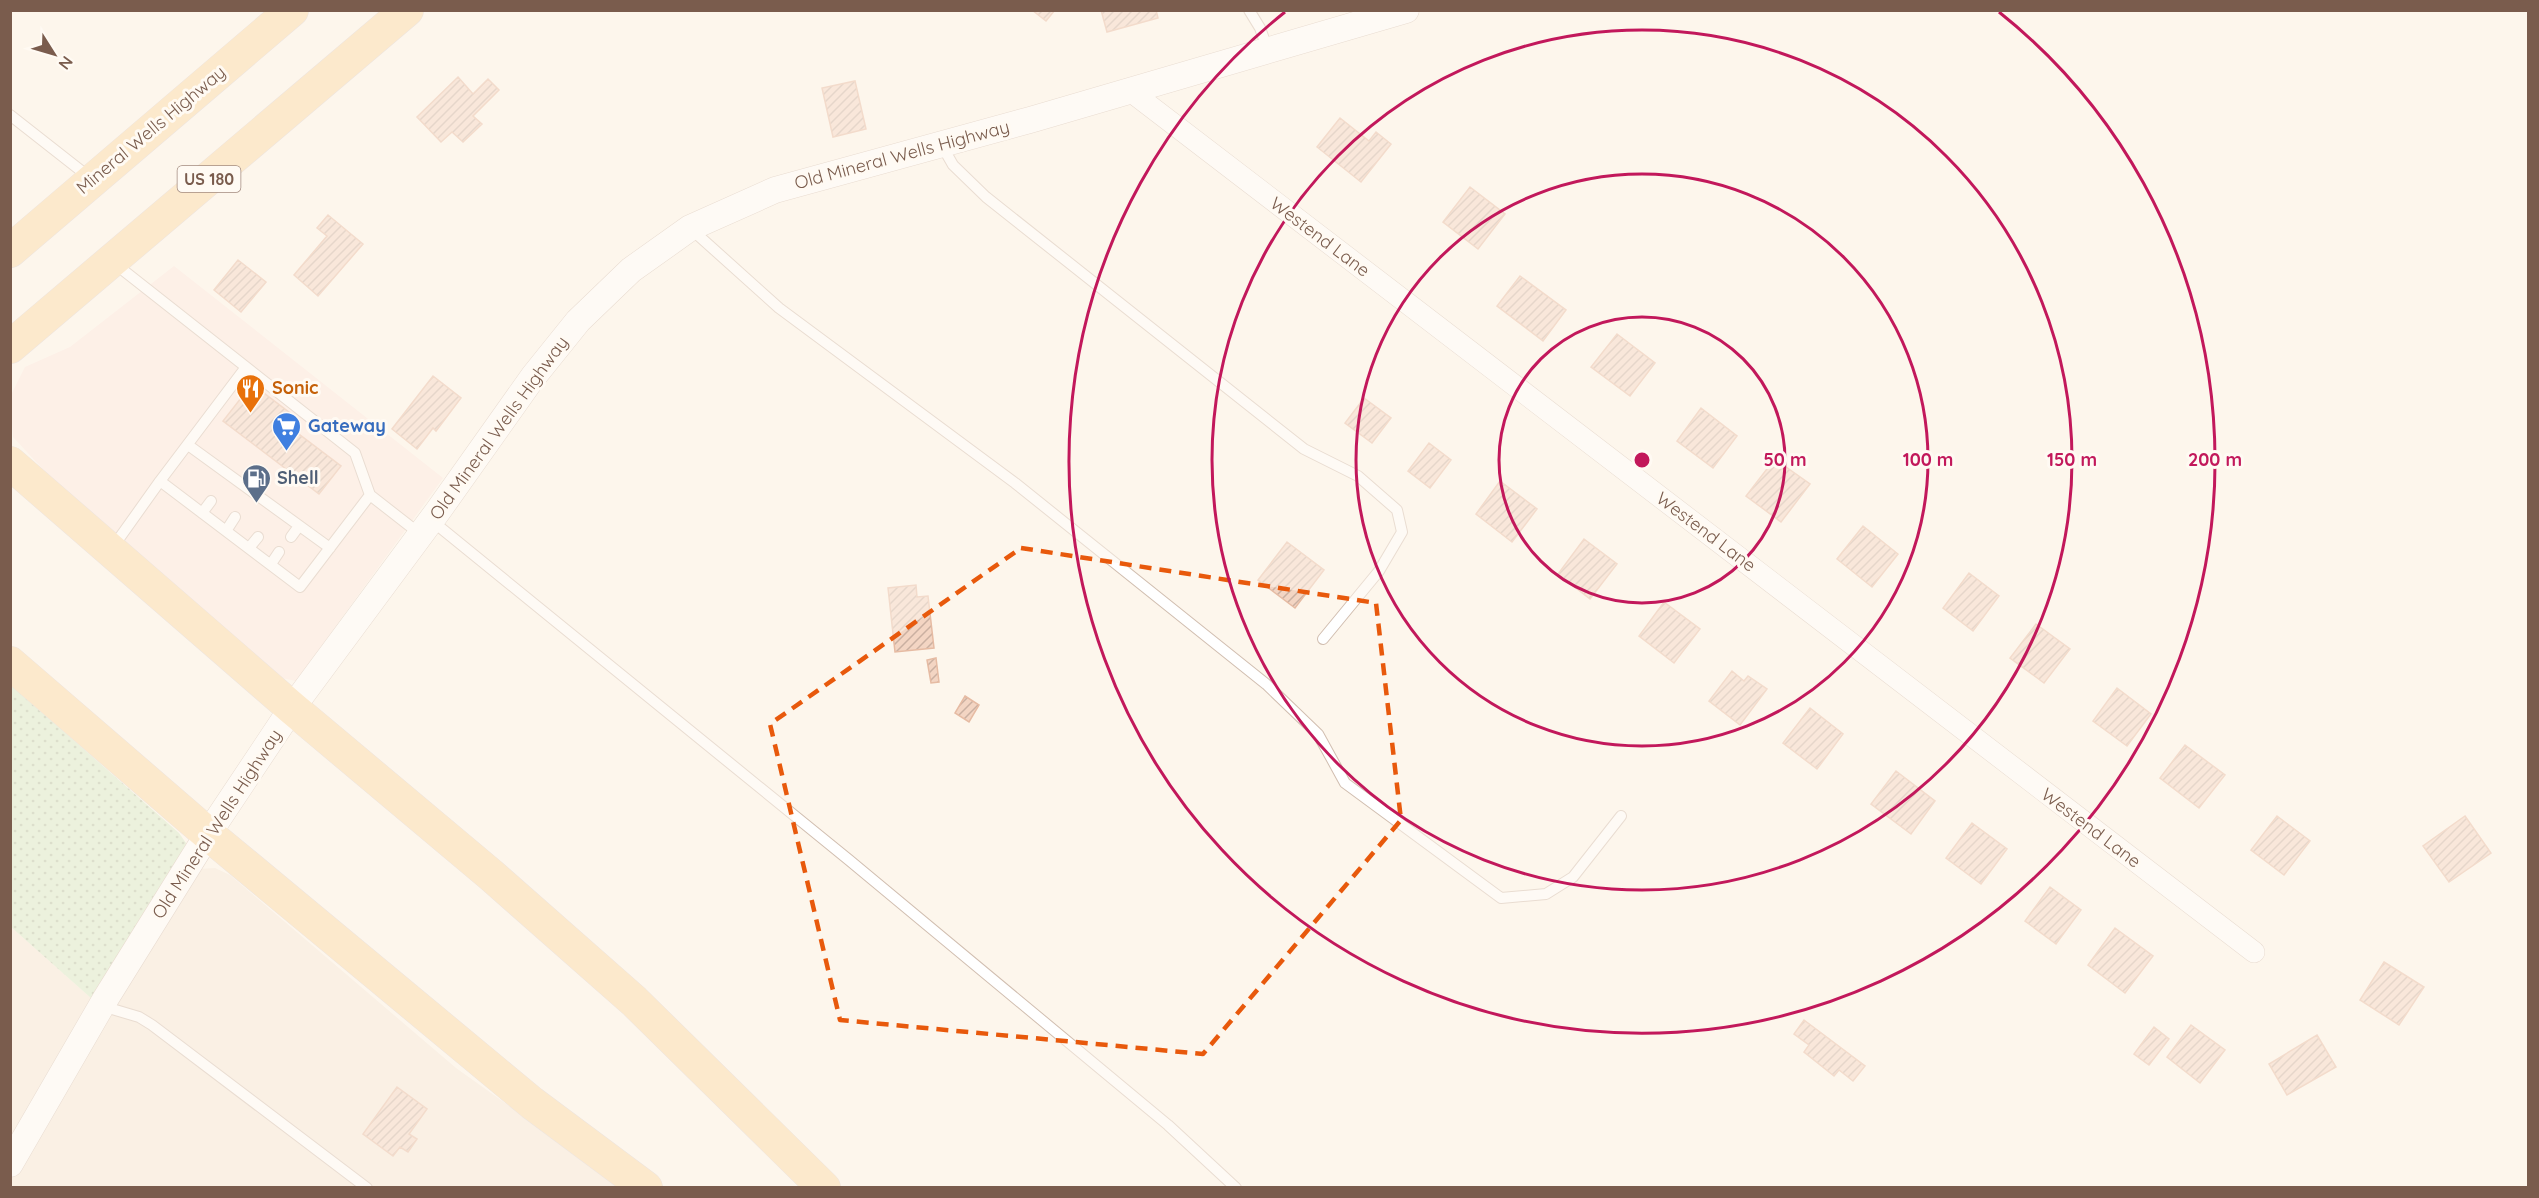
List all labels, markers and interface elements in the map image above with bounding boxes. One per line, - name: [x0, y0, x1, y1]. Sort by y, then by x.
- north arrow: [24, 24, 84, 84]
- text: N: [54, 52, 78, 74]
- street label: Mineral Wells Highway: [71, 60, 230, 199]
- street label: Old Mineral Wells Highway: [792, 115, 1012, 194]
- road number: US 180: [178, 166, 240, 192]
- street label: Westend Lane: [1266, 192, 1375, 282]
- street label: Old Mineral Wells Highway: [424, 331, 573, 524]
- restaurant icon: Sonic: [235, 372, 267, 414]
- place label: Sonic: [272, 376, 318, 399]
- supermarket icon: Gateway: [271, 410, 303, 452]
- place label: Gateway: [308, 414, 386, 437]
- text: 50 m: [1763, 448, 1807, 471]
- text: 100 m: [1903, 448, 1953, 471]
- text: 150 m: [2047, 448, 2097, 471]
- text: 200 m: [2188, 448, 2242, 471]
- centre of rings: [1632, 450, 1652, 470]
- fuel station icon: Shell: [240, 462, 272, 504]
- place label: Shell: [277, 466, 319, 489]
- street label: Westend Lane: [1652, 487, 1761, 577]
- street label: Old Mineral Wells Highway: [147, 725, 287, 923]
- street label: Westend Lane: [2037, 783, 2146, 873]

